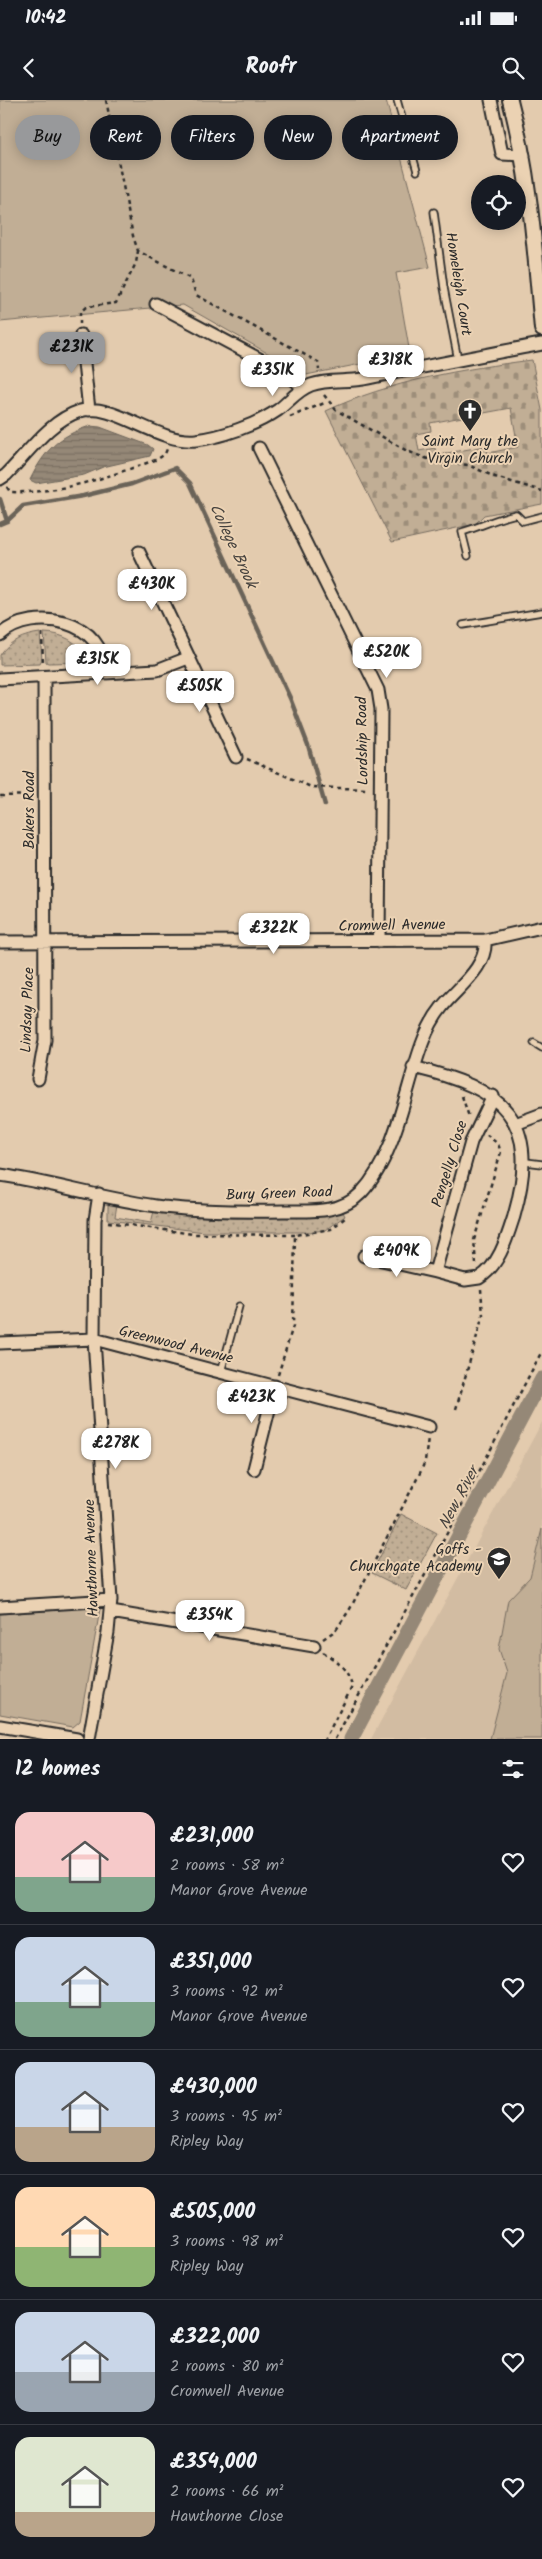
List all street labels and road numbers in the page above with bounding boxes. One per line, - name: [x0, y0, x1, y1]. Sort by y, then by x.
- street label: Homeleigh Court: [438, 231, 478, 338]
- street label: Lordship Road: [350, 696, 376, 786]
- street label: Bakers Road: [18, 771, 42, 849]
- street label: Cromwell Avenue: [338, 913, 446, 939]
- street label: Lindsay Place: [15, 966, 42, 1053]
- street label: Pengelly Close: [425, 1117, 475, 1210]
- street label: Bury Green Road: [225, 1180, 333, 1208]
- street label: Greenwood Avenue: [116, 1319, 236, 1371]
- street label: Hawthorne Avenue: [78, 1499, 106, 1617]

